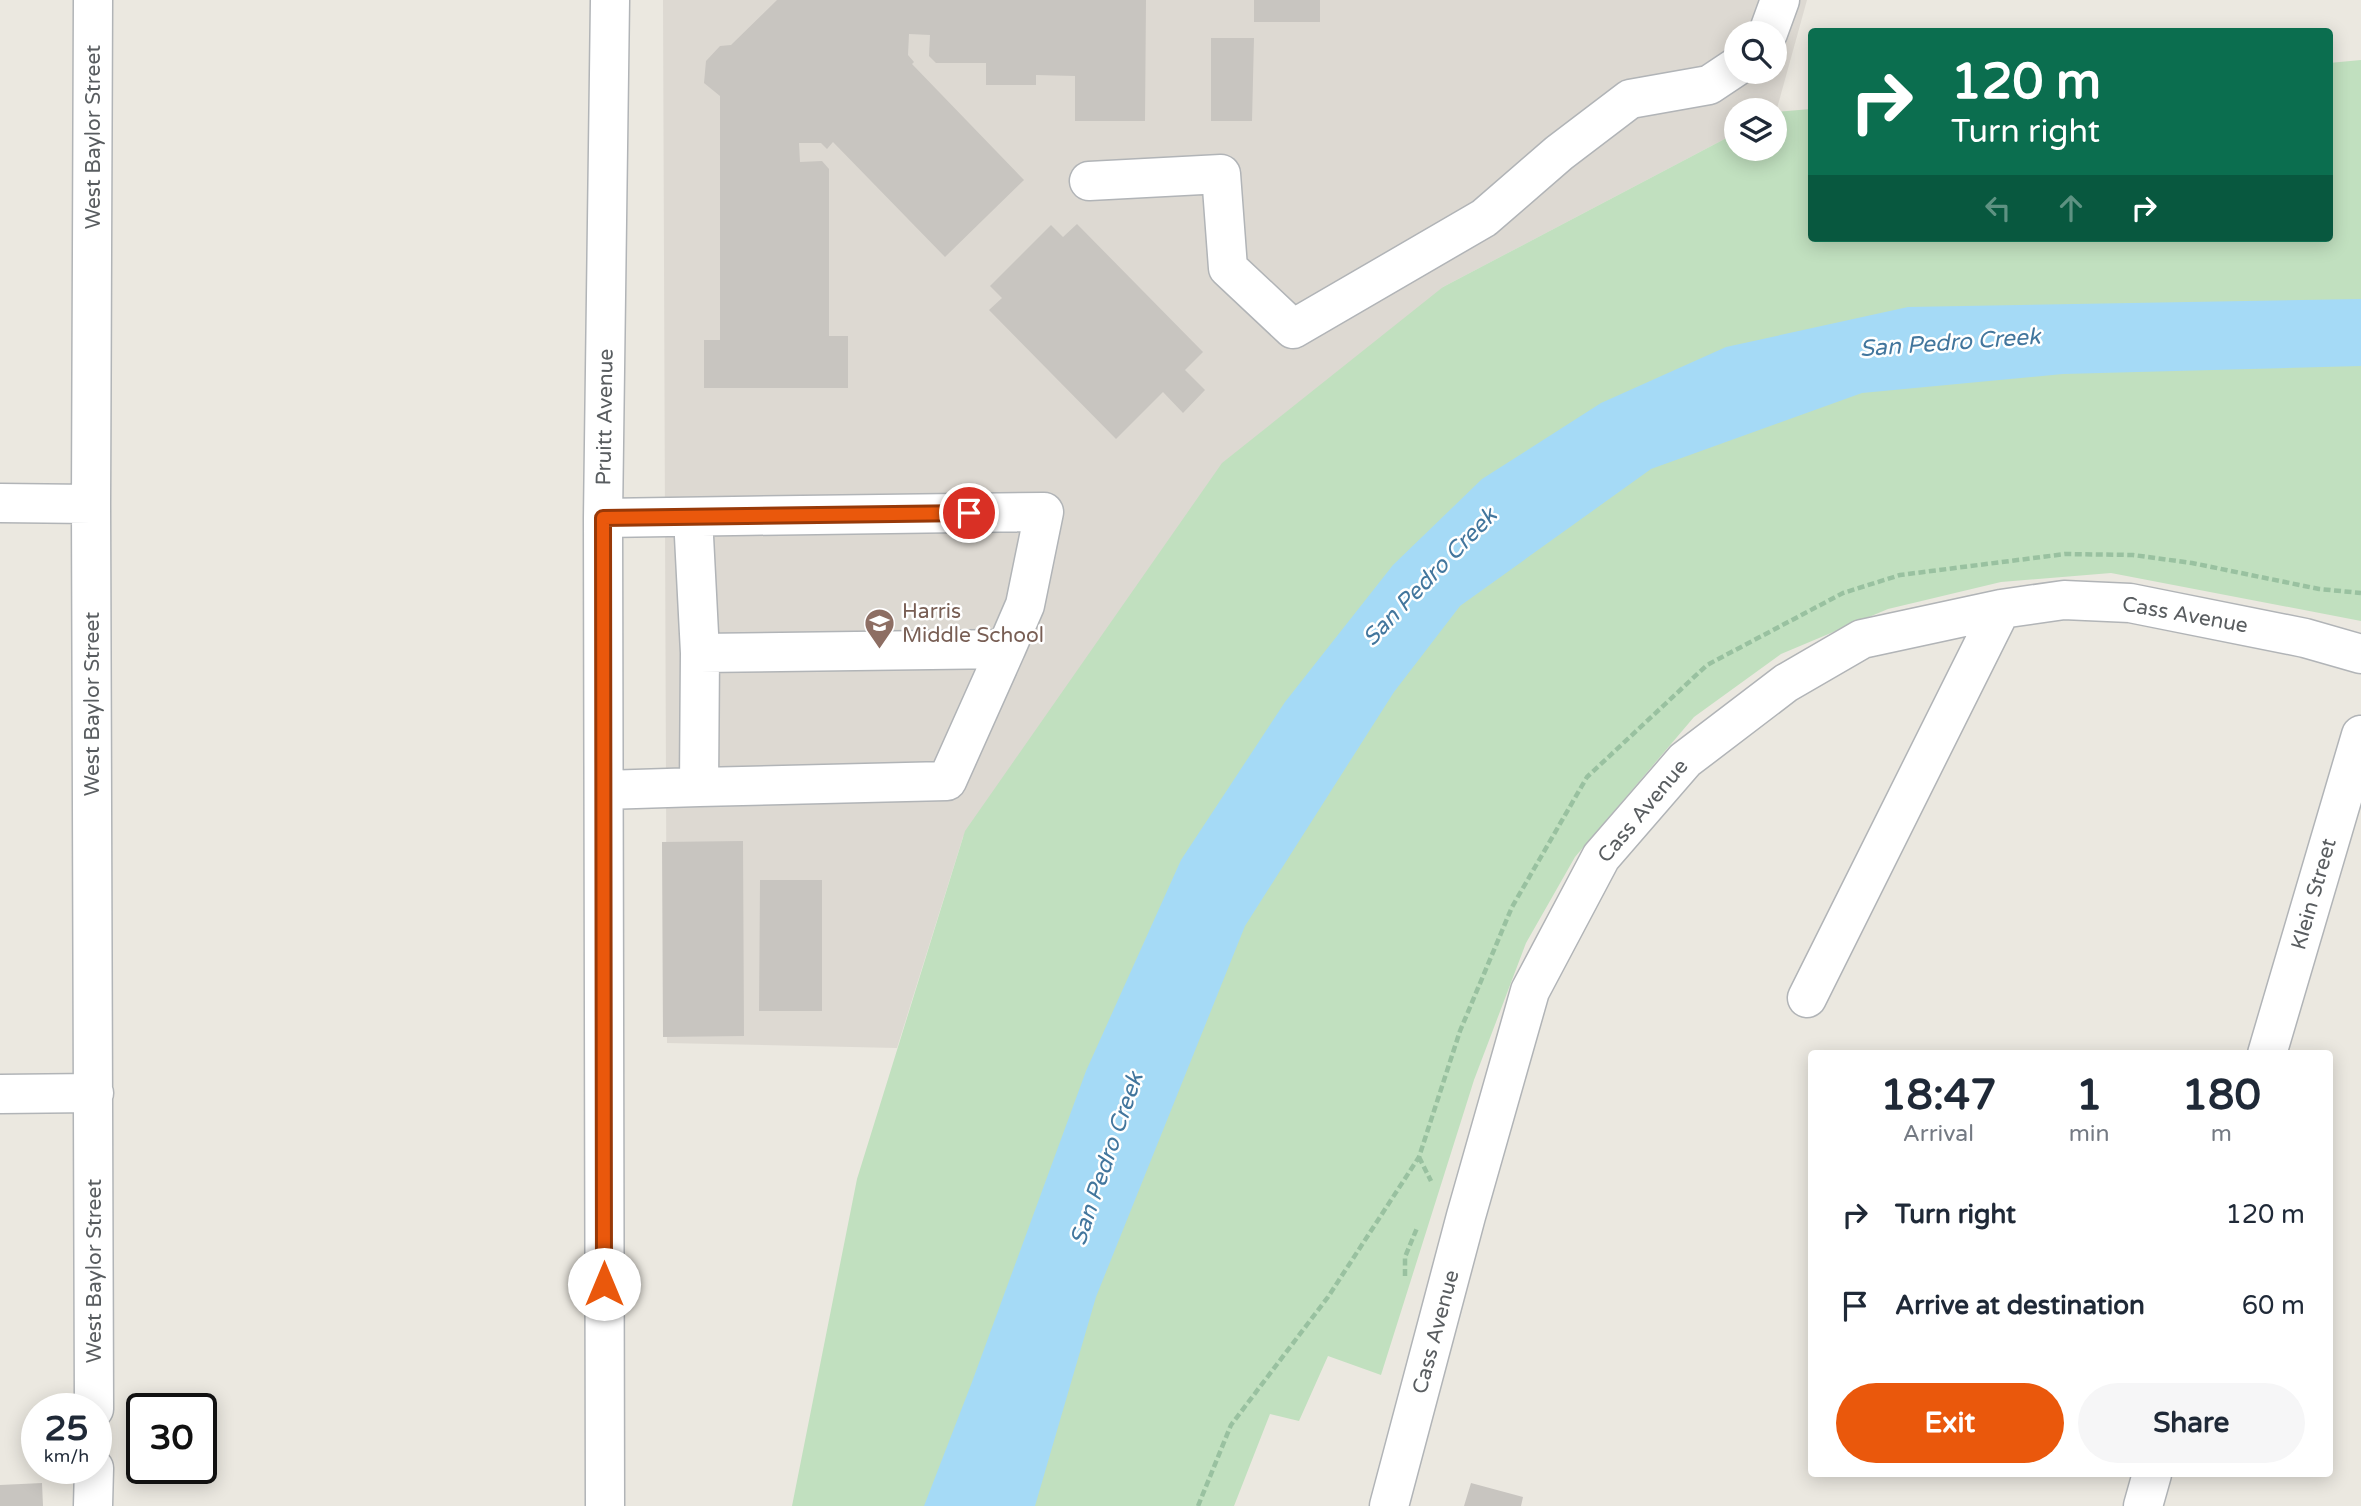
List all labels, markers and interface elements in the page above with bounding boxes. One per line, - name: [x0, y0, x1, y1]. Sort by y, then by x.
- map controls: [1724, 21, 1787, 161]
- button: search: [1724, 21, 1787, 84]
- street label: West Baylor Street: [81, 45, 106, 229]
- text: 120 m: [1951, 53, 2101, 112]
- icon: right: [1836, 56, 1927, 147]
- button: layers: [1724, 98, 1787, 161]
- text: Turn right: [1951, 113, 2100, 151]
- icon: left: [1979, 189, 2017, 227]
- icon: ahead: [2052, 189, 2090, 227]
- icon: right: [2125, 189, 2163, 227]
- water label: San Pedro Creek: [1859, 323, 2043, 363]
- street label: Pruitt Avenue: [591, 348, 619, 486]
- pin: [939, 483, 999, 543]
- icon: arrive: [950, 494, 988, 532]
- water label: San Pedro Creek: [1357, 501, 1504, 652]
- street label: Cass Avenue: [2120, 592, 2250, 638]
- place label: Harris Middle School: [902, 599, 1044, 648]
- school or university icon: Harris Middle School: [862, 606, 896, 650]
- street label: West Baylor Street: [80, 612, 105, 796]
- street label: Cass Avenue: [1593, 754, 1694, 868]
- street label: Klein Street: [2286, 835, 2342, 953]
- water label: San Pedro Creek: [1064, 1067, 1150, 1249]
- text: 18:47: [1880, 1070, 1997, 1121]
- text: 1: [2076, 1070, 2102, 1121]
- text: 180: [2182, 1070, 2261, 1121]
- text: Arrival: [1903, 1120, 1974, 1148]
- text: min: [2069, 1120, 2110, 1148]
- text: m: [2211, 1120, 2232, 1148]
- street label: West Baylor Street: [82, 1179, 107, 1363]
- icon: right: [1836, 1196, 1874, 1234]
- text: Turn right: [1895, 1199, 2016, 1230]
- text: 120 m: [2225, 1199, 2305, 1230]
- position arrow: [567, 1247, 641, 1321]
- street label: Cass Avenue: [1407, 1267, 1465, 1397]
- icon: arrive: [1836, 1287, 1874, 1325]
- text: Arrive at destination: [1895, 1290, 2145, 1321]
- text: 60 m: [2242, 1290, 2305, 1321]
- button: Exit: [1836, 1383, 2064, 1463]
- button: Share: [2078, 1383, 2305, 1463]
- speed limit sign: 30: [126, 1393, 217, 1484]
- text: 25: [45, 1408, 88, 1450]
- text: km/h: [44, 1445, 89, 1467]

